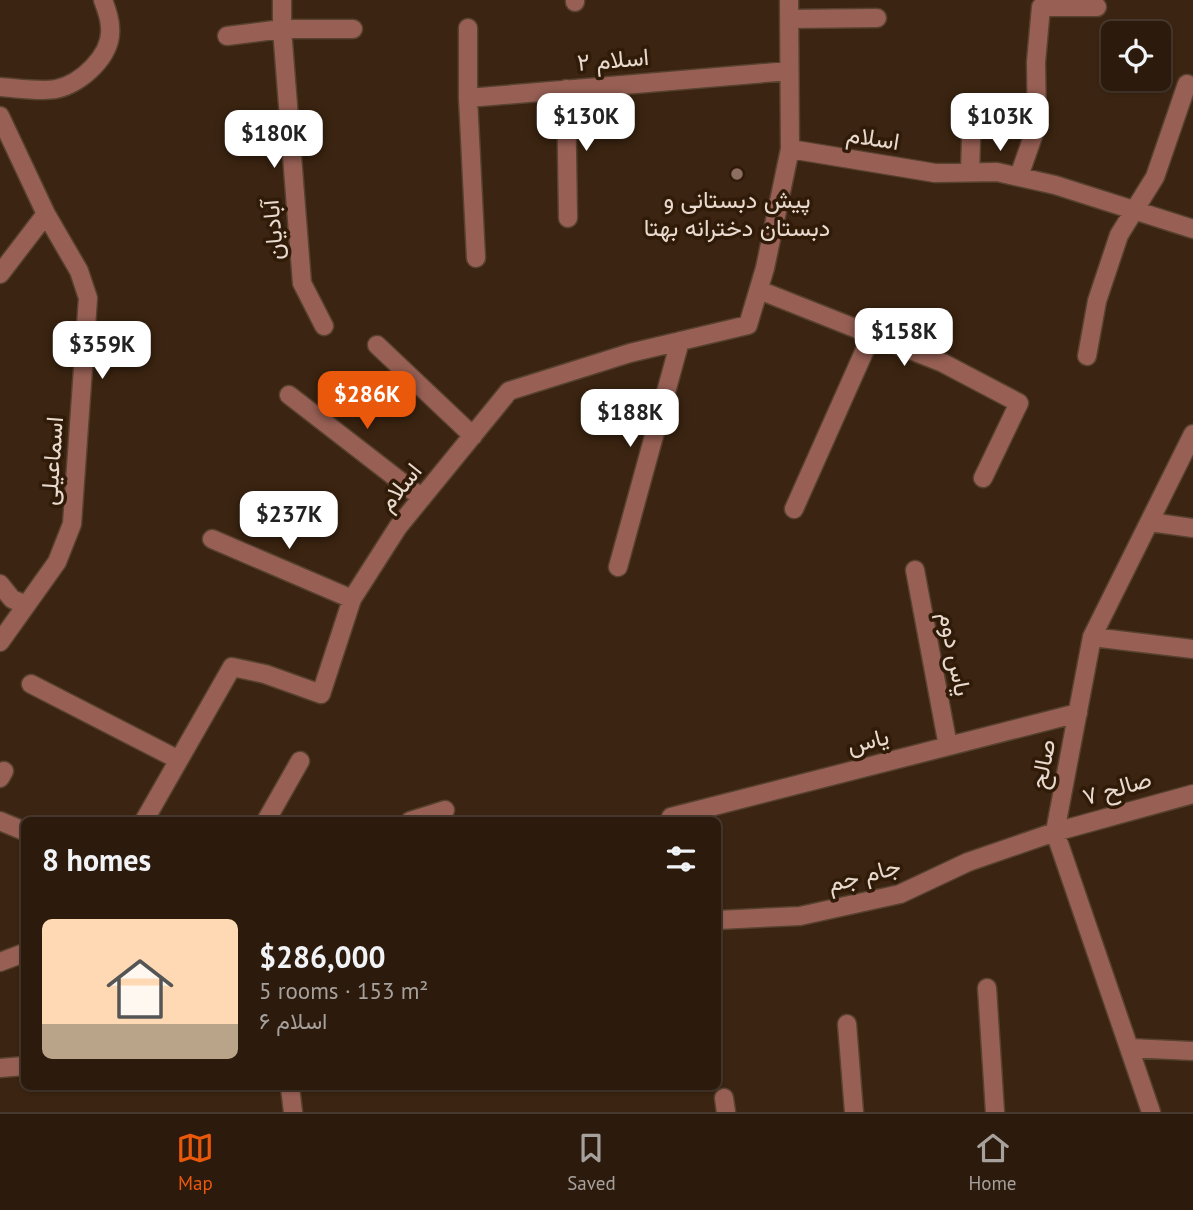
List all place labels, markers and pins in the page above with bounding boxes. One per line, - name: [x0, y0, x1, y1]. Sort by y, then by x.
- pin: $130K: [537, 94, 635, 153]
- pin: $103K: [951, 94, 1049, 153]
- pin: $180K: [225, 110, 323, 170]
- marker: پیش دبستانی و دبستان دخترانه بهتا: [729, 166, 745, 182]
- place label: پیش دبستانی و دبستان دخترانه بهتا: [644, 184, 830, 243]
- pin: $158K: [855, 308, 953, 368]
- pin: $359K: [53, 322, 151, 381]
- pin: $286K: [318, 372, 416, 431]
- pin: $188K: [581, 390, 679, 449]
- pin: $237K: [240, 491, 338, 551]

